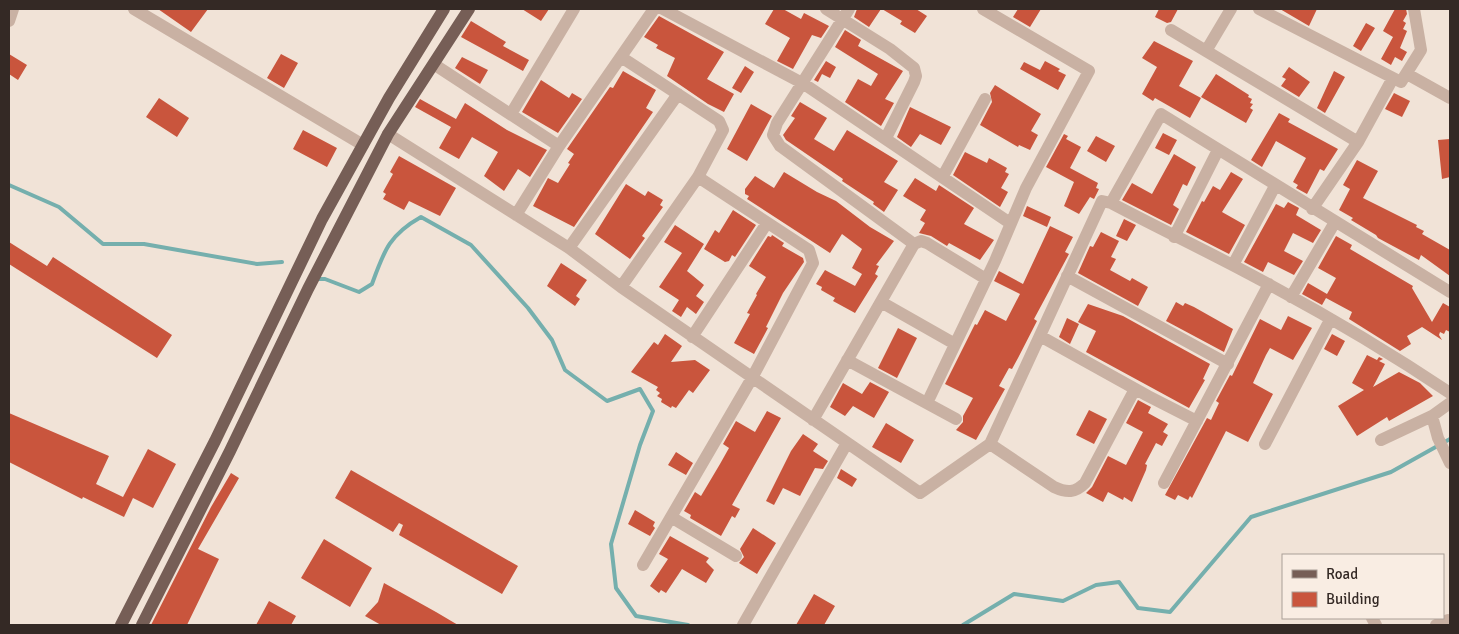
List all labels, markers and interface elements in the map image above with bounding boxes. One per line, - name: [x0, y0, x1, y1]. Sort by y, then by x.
- legend: [1282, 554, 1444, 619]
- text: Road: [1326, 565, 1358, 583]
- text: Building: [1326, 590, 1380, 608]

